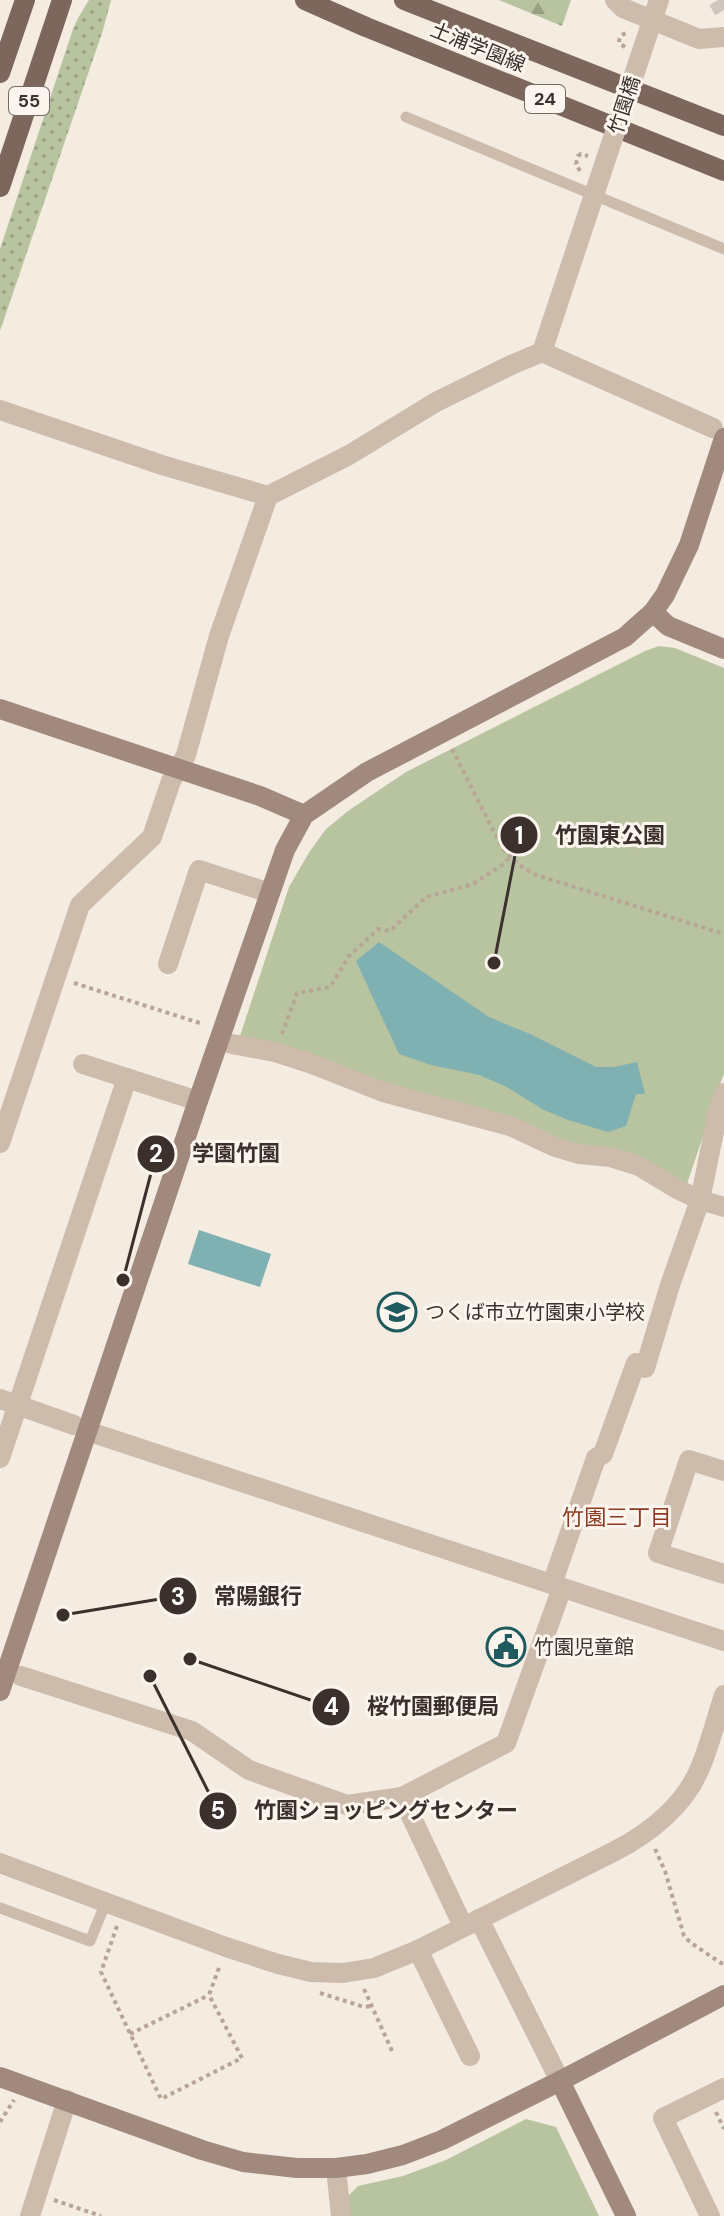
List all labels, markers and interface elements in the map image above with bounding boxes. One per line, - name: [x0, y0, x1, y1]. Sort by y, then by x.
- street label: 土浦学園線: [427, 16, 529, 78]
- street label: 竹園橋: [602, 72, 646, 138]
- road number: 24: [525, 85, 565, 113]
- road number: 55: [9, 87, 49, 115]
- callout: 竹園東公園: [499, 812, 681, 858]
- text: 1: [515, 820, 523, 851]
- text: 竹園東公園: [555, 821, 665, 850]
- callout: 学園竹園: [136, 1131, 296, 1177]
- text: 2: [149, 1138, 163, 1169]
- text: 学園竹園: [192, 1139, 280, 1168]
- school or university icon: つくば市立竹園東小学校: [376, 1291, 418, 1333]
- place label: つくば市立竹園東小学校: [425, 1299, 645, 1325]
- district label: 竹園三丁目: [562, 1503, 672, 1532]
- callout: 常陽銀行: [158, 1573, 318, 1619]
- text: 3: [171, 1581, 185, 1612]
- text: 常陽銀行: [214, 1582, 302, 1611]
- public building icon: 竹園児童館: [485, 1626, 527, 1668]
- place label: 竹園児童館: [534, 1634, 634, 1660]
- callout: 桜竹園郵便局: [311, 1684, 515, 1730]
- text: 4: [323, 1691, 339, 1722]
- text: 桜竹園郵便局: [367, 1692, 499, 1721]
- callout: 竹園ショッピングセンター: [198, 1788, 534, 1834]
- text: 5: [211, 1795, 225, 1826]
- text: 竹園ショッピングセンター: [254, 1796, 518, 1825]

